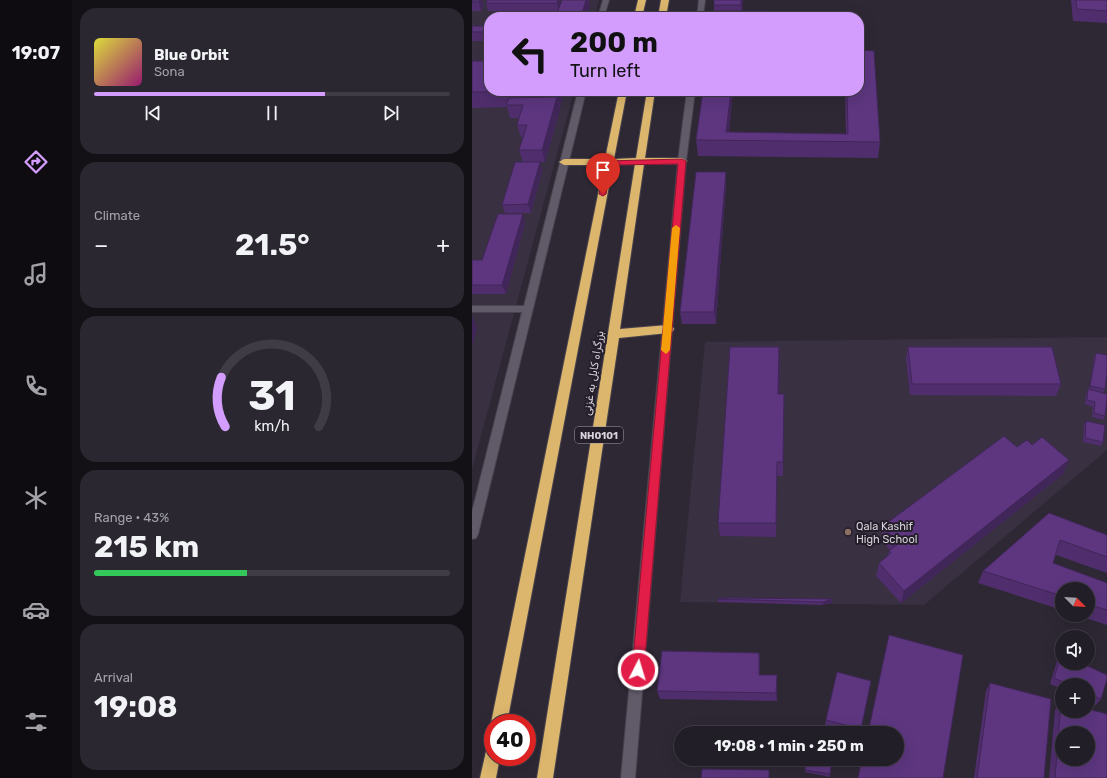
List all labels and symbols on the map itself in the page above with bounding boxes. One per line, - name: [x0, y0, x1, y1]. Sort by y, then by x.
- pin: [586, 153, 620, 194]
- street label: بزرگراه کابل به غزنی: [580, 330, 607, 416]
- road number: NH0101: [575, 427, 623, 443]
- place label: Qala Kashif High School: [856, 520, 917, 546]
- marker: Qala Kashif High School: [843, 527, 853, 537]
- north arrow: [1055, 582, 1095, 622]
- position arrow: [617, 649, 659, 691]
- speed limit sign: 40: [484, 714, 536, 766]

